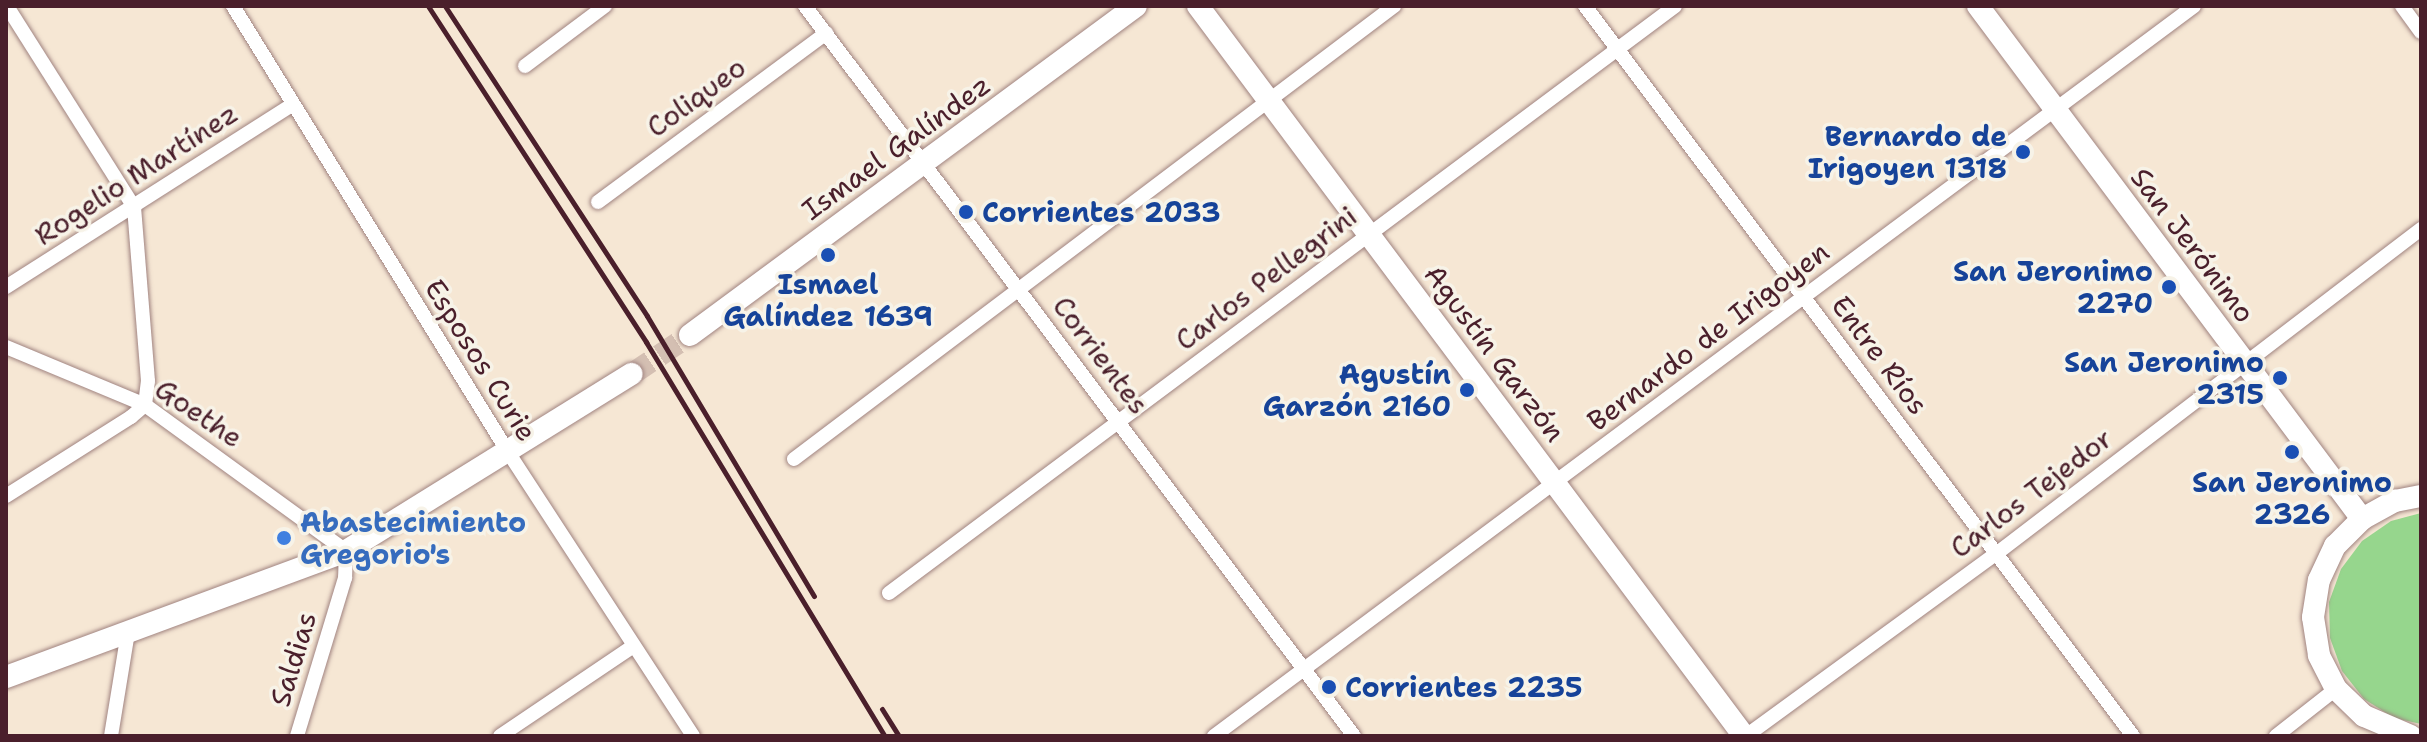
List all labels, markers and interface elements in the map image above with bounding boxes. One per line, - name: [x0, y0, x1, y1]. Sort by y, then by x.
- street label: Coliqueo: [640, 50, 752, 144]
- street label: Ismael Galíndez: [795, 67, 997, 227]
- street label: Rogelio Martínez: [28, 96, 244, 252]
- place label: Bernardo de Irigoyen 1318: [1808, 119, 2007, 185]
- marker: Bernardo de Irigoyen 1318: [2014, 143, 2032, 161]
- street label: San Jerónimo: [2124, 161, 2262, 329]
- place label: Corrientes 2033: [982, 195, 1221, 229]
- street label: Carlos Pellegrini: [1169, 199, 1363, 357]
- marker: Corrientes 2033: [957, 203, 975, 221]
- street label: Bernardo de Irigoyen: [1581, 234, 1835, 438]
- marker: Ismael Galíndez 1639: [819, 246, 837, 264]
- place label: San Jeronimo 2270: [1953, 254, 2153, 320]
- street label: Agustín Garzón: [1418, 258, 1572, 448]
- place label: Ismael Galíndez 1639: [723, 267, 933, 333]
- street label: Esposos Curie: [418, 273, 544, 447]
- marker: San Jeronimo 2270: [2160, 278, 2178, 296]
- street label: Entre Ríos: [1824, 289, 1936, 421]
- street label: Corrientes: [1046, 290, 1156, 420]
- place label: San Jeronimo 2315: [2064, 345, 2264, 411]
- place label: Agustín Garzón 2160: [1263, 357, 1451, 423]
- marker: San Jeronimo 2315: [2271, 369, 2289, 387]
- street label: Goethe: [149, 372, 249, 454]
- marker: Agustín Garzón 2160: [1458, 381, 1476, 399]
- street label: Carlos Tejedor: [1943, 421, 2119, 565]
- marker: San Jeronimo 2326: [2283, 443, 2301, 461]
- place label: San Jeronimo 2326: [2192, 465, 2392, 531]
- place label: Abastecimiento Gregorio's: [300, 505, 526, 571]
- marker: Abastecimiento Gregorio's: [275, 529, 293, 547]
- street label: Saldias: [263, 608, 323, 710]
- place label: Corrientes 2235: [1345, 670, 1582, 704]
- marker: Corrientes 2235: [1320, 678, 1338, 696]

